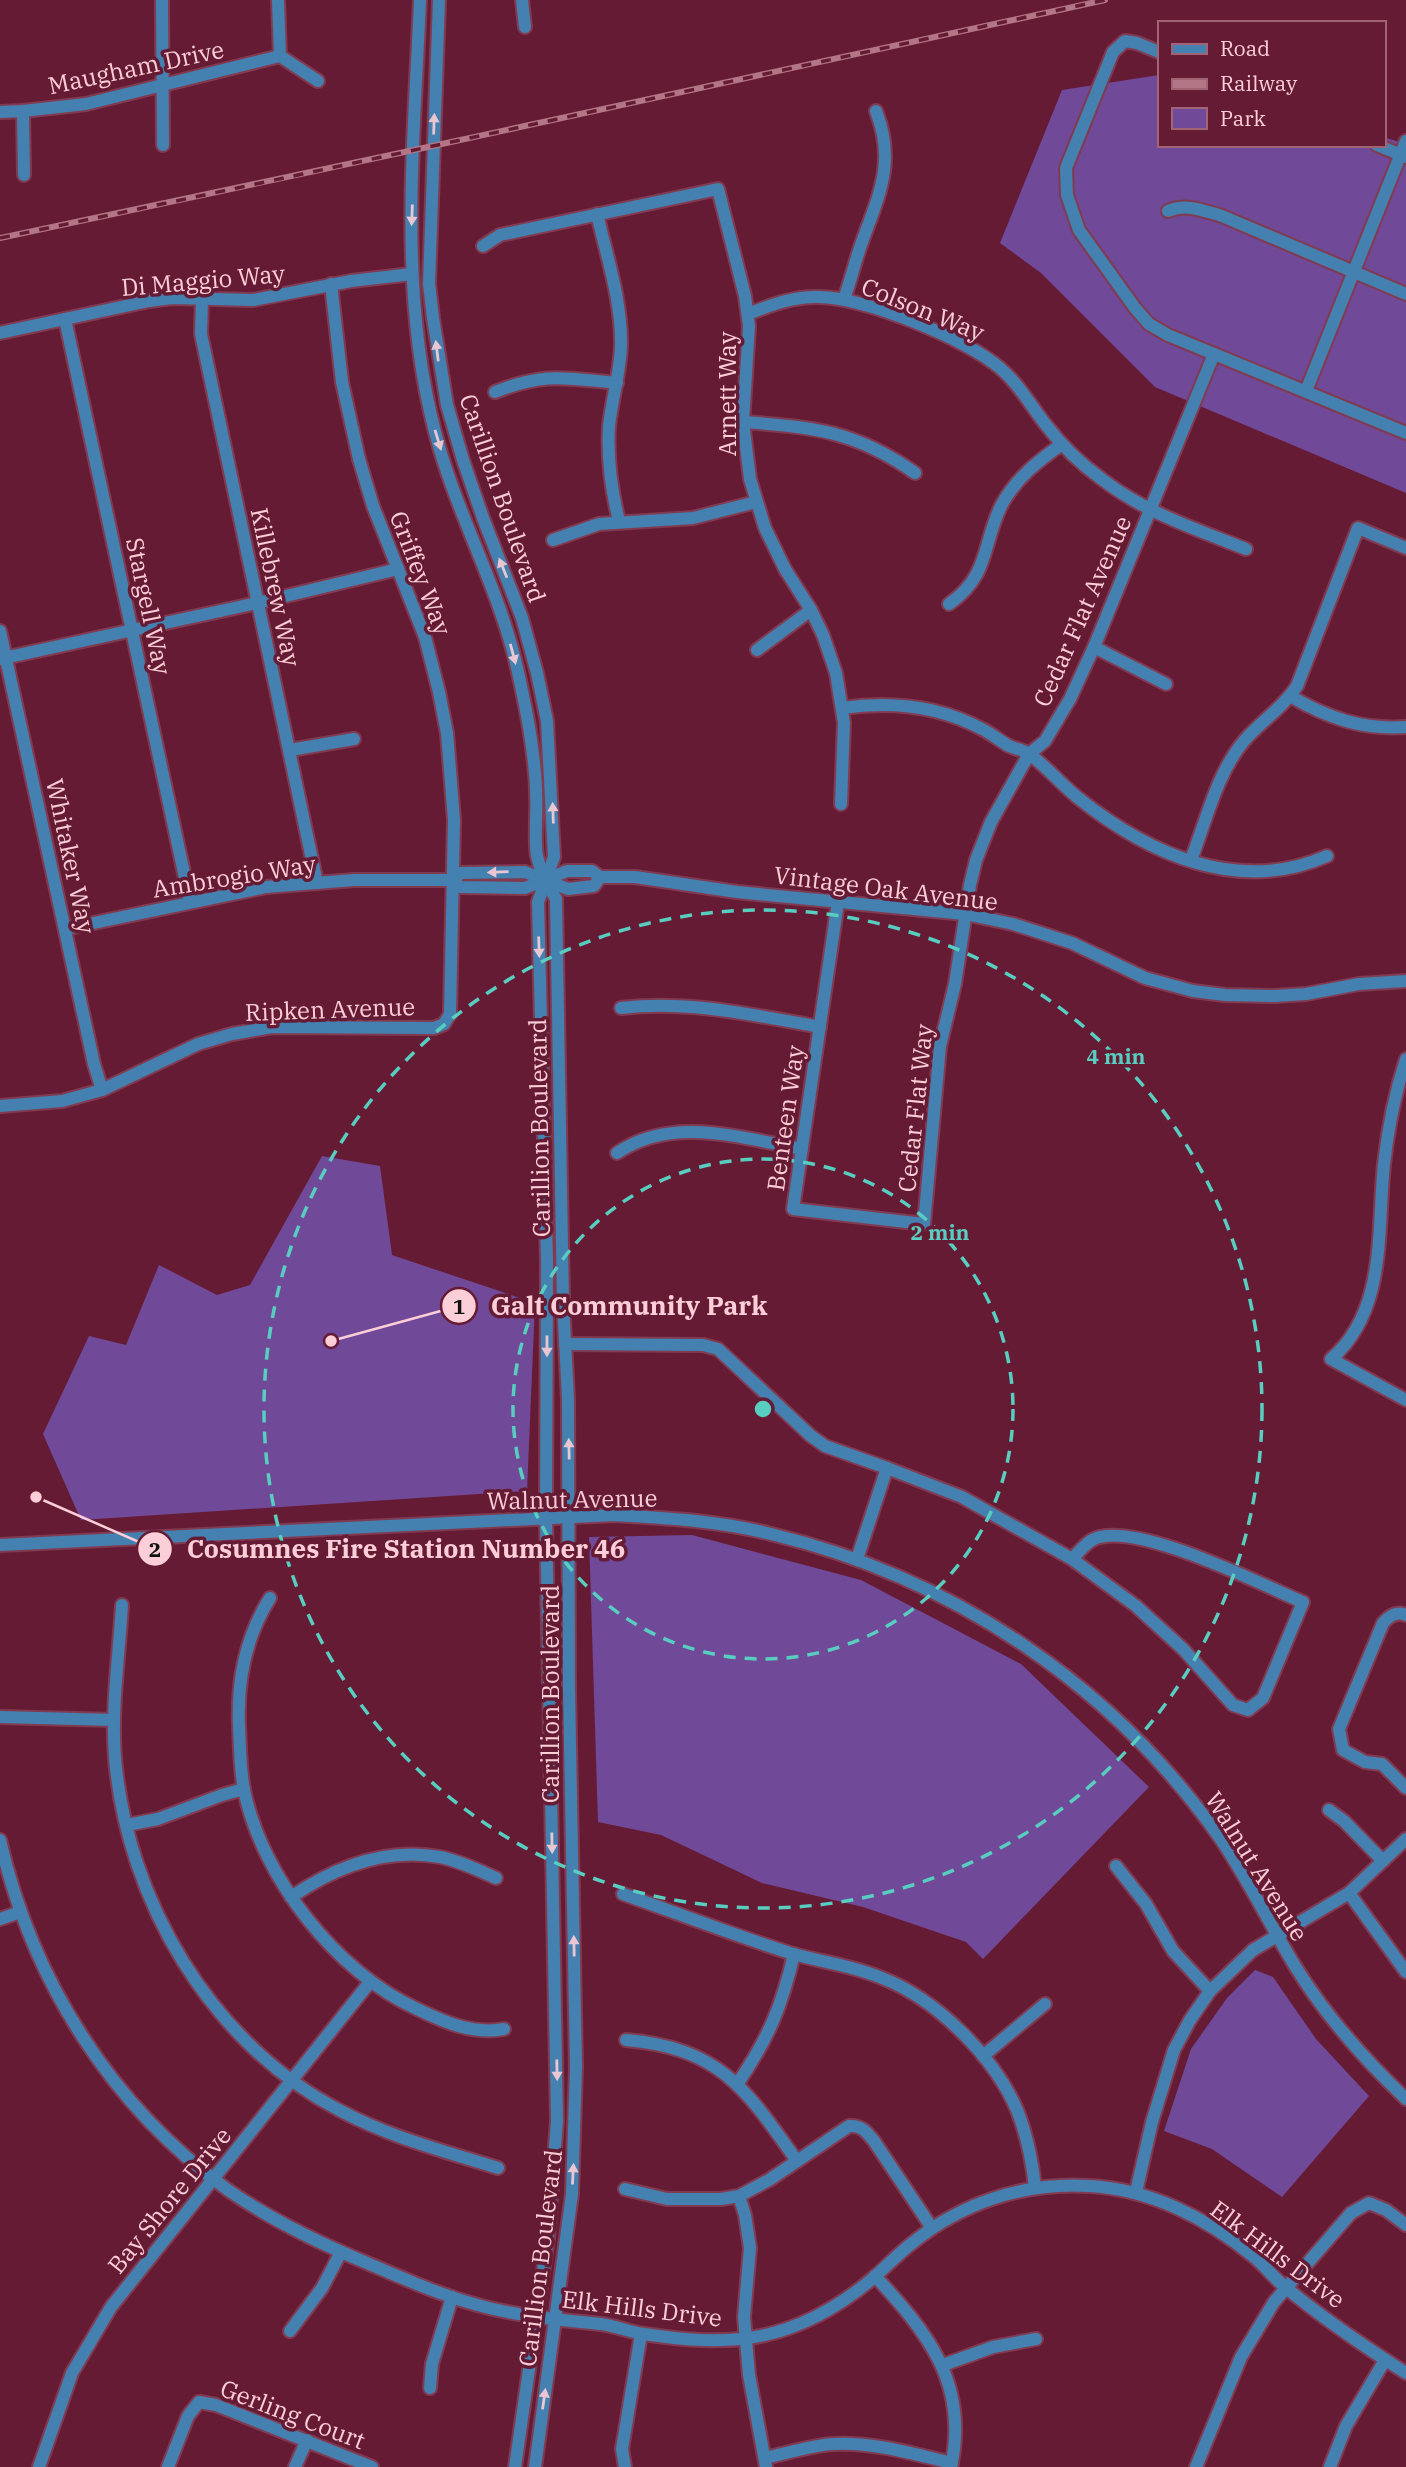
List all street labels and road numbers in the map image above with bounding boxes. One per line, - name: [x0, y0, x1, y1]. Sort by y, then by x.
- street label: Maugham Drive: [45, 33, 227, 101]
- street label: Di Maggio Way: [120, 257, 286, 303]
- street label: Colson Way: [857, 270, 989, 348]
- street label: Arnett Way: [711, 331, 743, 457]
- street label: Carillion Boulevard: [452, 390, 554, 606]
- street label: Killebrew Way: [244, 505, 308, 669]
- street label: Griffey Way: [383, 506, 459, 640]
- street label: Cedar Flat Avenue: [1026, 510, 1138, 712]
- street label: Stargell Way: [119, 534, 179, 678]
- street label: Whitaker Way: [39, 776, 103, 937]
- street label: Ambrogio Way: [150, 847, 318, 905]
- street label: Vintage Oak Avenue: [772, 858, 1000, 918]
- street label: Ripken Avenue: [244, 990, 416, 1028]
- street label: Carillion Boulevard: [521, 1019, 557, 1237]
- street label: Cedar Flat Way: [890, 1022, 940, 1194]
- street label: Benteen Way: [759, 1043, 811, 1193]
- street label: Walnut Avenue: [486, 1482, 658, 1516]
- street label: Carillion Boulevard: [534, 1585, 566, 1803]
- street label: Walnut Avenue: [1198, 1785, 1316, 1947]
- street label: Bay Shore Drive: [100, 2120, 238, 2280]
- street label: Carillion Boulevard: [511, 2148, 569, 2368]
- street label: Elk Hills Drive: [1204, 2193, 1352, 2315]
- street label: Elk Hills Drive: [560, 2282, 724, 2334]
- street label: Gerling Court: [216, 2372, 370, 2456]

